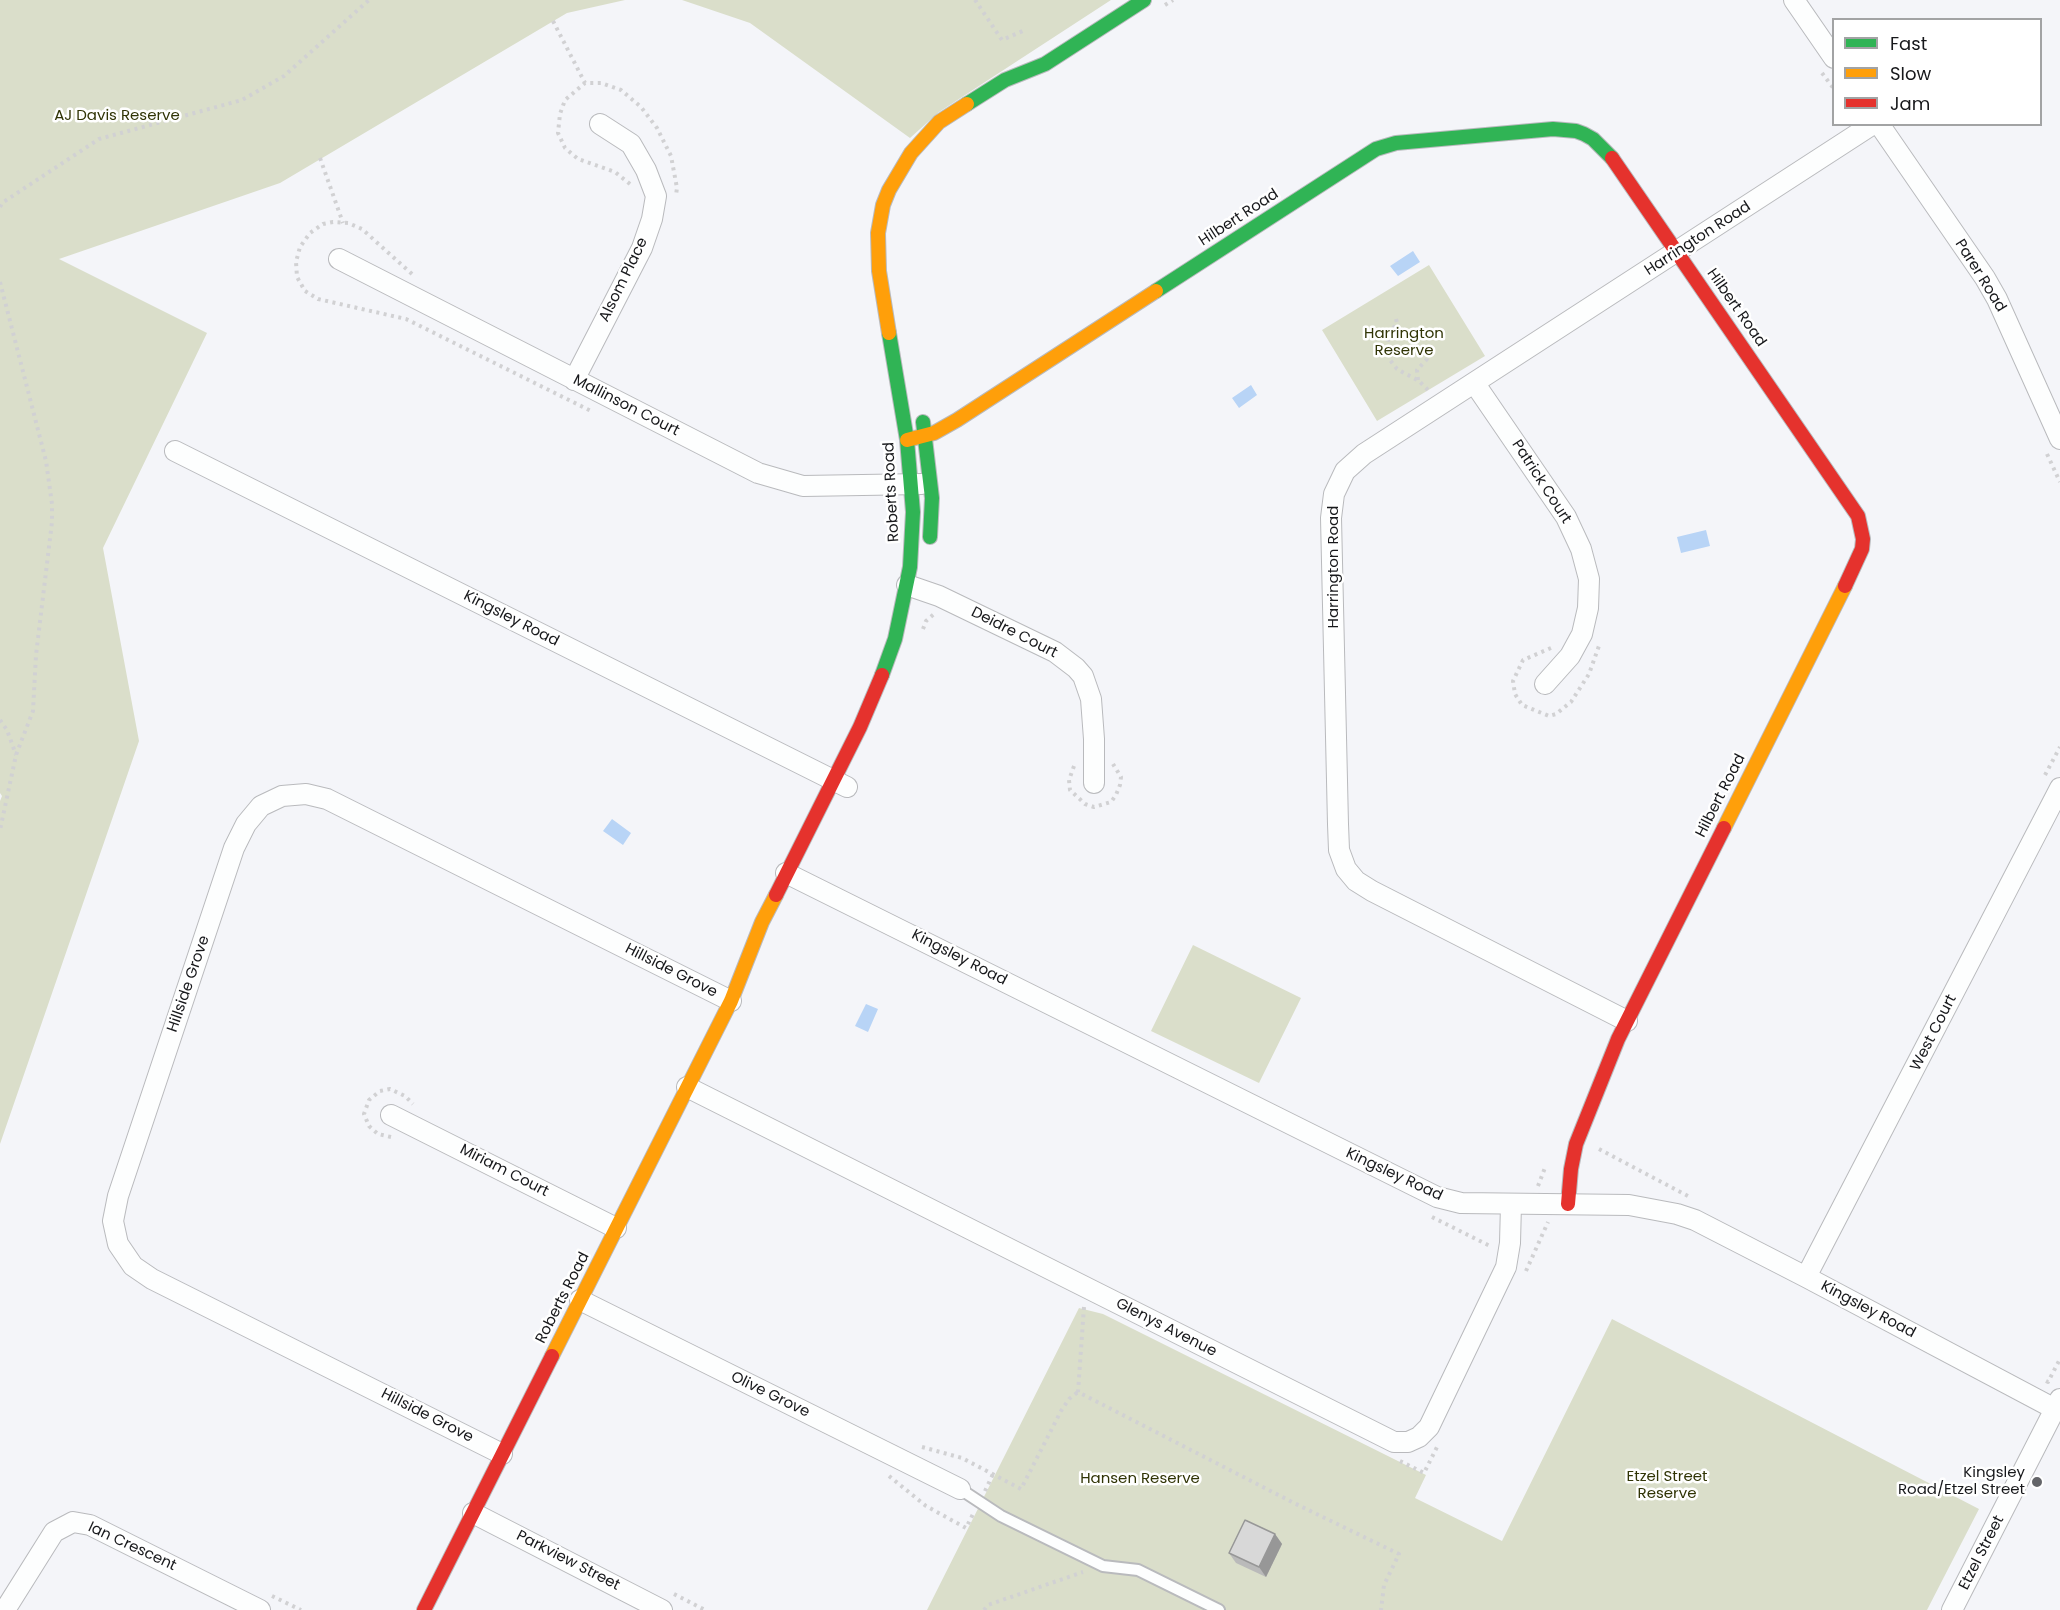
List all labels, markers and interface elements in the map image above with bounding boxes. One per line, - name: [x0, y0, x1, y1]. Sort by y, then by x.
- legend: [1832, 18, 2042, 126]
- text: Fast: [1890, 31, 1927, 56]
- text: Slow: [1890, 61, 1931, 86]
- text: Jam: [1890, 91, 1930, 116]
- park label: AJ Davis Reserve: [54, 107, 180, 125]
- street label: Hilbert Road: [1196, 186, 1282, 250]
- street label: Harrington Road: [1642, 198, 1754, 280]
- street label: Alsom Place: [596, 235, 652, 325]
- street label: Parer Road: [1951, 236, 2009, 316]
- street label: Hilbert Road: [1702, 265, 1770, 351]
- park label: Harrington Reserve: [1364, 325, 1444, 360]
- street label: Mallinson Court: [570, 372, 682, 440]
- street label: Patrick Court: [1507, 437, 1575, 527]
- street label: Roberts Road: [880, 442, 904, 542]
- street label: Harrington Road: [1325, 506, 1343, 628]
- street label: Kingsley Road: [460, 587, 562, 651]
- street label: Deidre Court: [968, 604, 1060, 662]
- street label: Hilbert Road: [1692, 751, 1750, 841]
- street label: Kingsley Road: [908, 926, 1010, 990]
- street label: Hillside Grove: [164, 933, 214, 1035]
- street label: Hillside Grove: [622, 940, 720, 1002]
- street label: West Court: [1907, 992, 1961, 1074]
- street label: Miriam Court: [457, 1141, 551, 1201]
- street label: Kingsley Road: [1343, 1145, 1445, 1205]
- street label: Roberts Road: [532, 1249, 594, 1347]
- street label: Kingsley Road: [1818, 1277, 1918, 1343]
- street label: Glenys Avenue: [1113, 1295, 1219, 1361]
- street label: Olive Grove: [728, 1368, 812, 1422]
- street label: Hillside Grove: [378, 1385, 476, 1447]
- place label: Kingsley Road/Etzel Street: [1898, 1464, 2025, 1499]
- park label: Etzel Street Reserve: [1627, 1468, 1707, 1503]
- park label: Hansen Reserve: [1080, 1470, 1200, 1488]
- marker: Kingsley Road/Etzel Street: [2030, 1475, 2044, 1489]
- street label: Etzel Street: [1956, 1513, 2008, 1593]
- street label: Ian Crescent: [85, 1519, 179, 1575]
- street label: Parkview Street: [513, 1527, 623, 1595]

